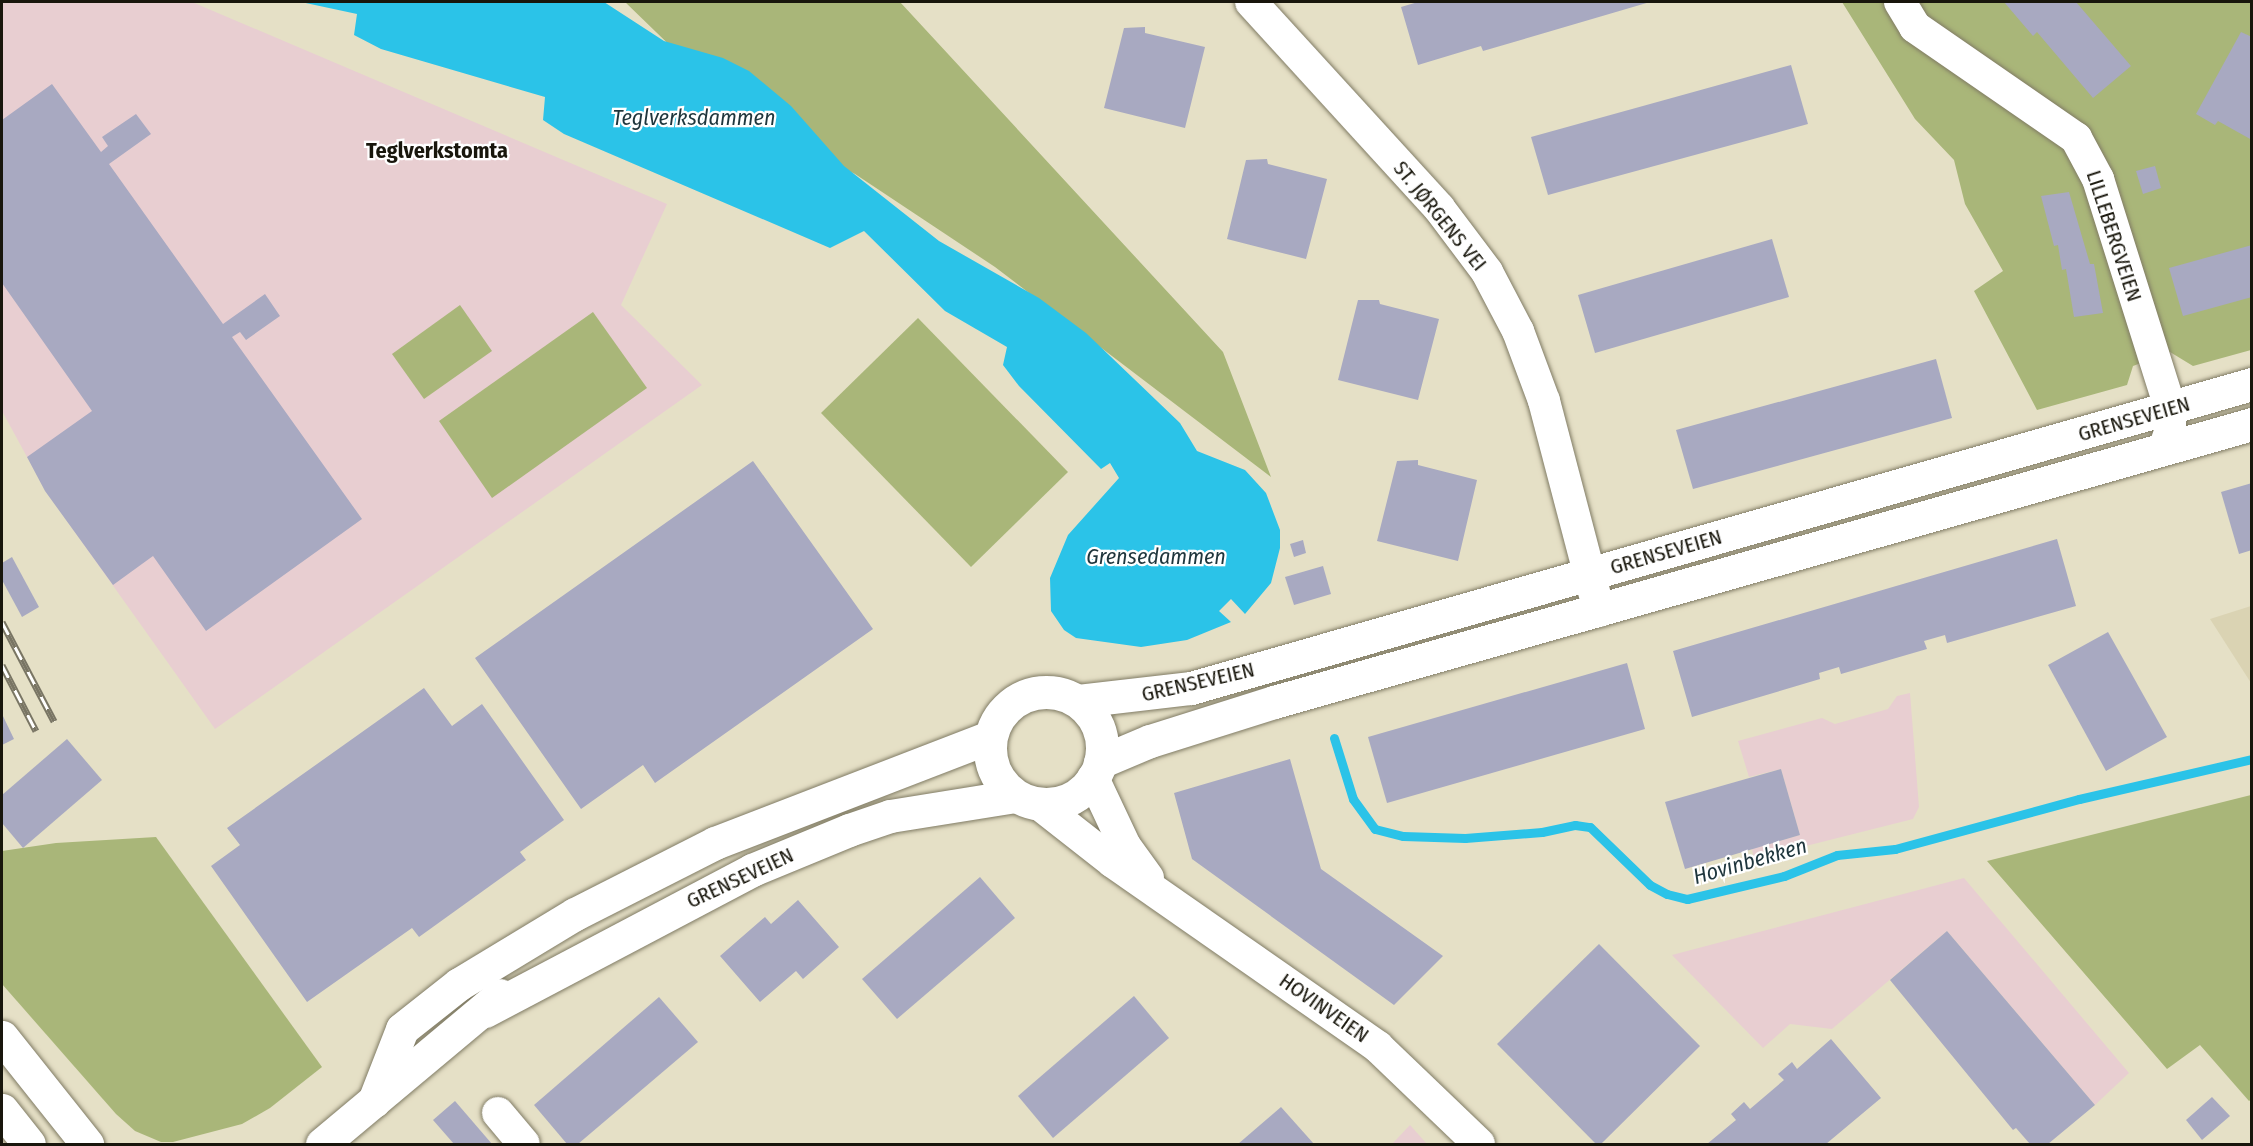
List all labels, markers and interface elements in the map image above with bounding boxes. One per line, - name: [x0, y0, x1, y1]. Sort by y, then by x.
- water label: Teglverksdammen: [613, 105, 775, 131]
- district label: Teglverkstomta: [366, 138, 508, 164]
- street label: ST. JØRGENS VEI: [1388, 156, 1492, 276]
- street label: LILLEBERGVEIEN: [2081, 167, 2147, 305]
- street label: GRENSEVEIEN: [2075, 391, 2193, 447]
- street label: GRENSEVEIEN: [1607, 524, 1725, 580]
- water label: Grensedammen: [1086, 544, 1226, 570]
- street label: GRENSEVEIEN: [1139, 657, 1257, 707]
- water label: Hovinbekken: [1690, 832, 1810, 890]
- street label: GRENSEVEIEN: [683, 842, 797, 914]
- street label: HOVINVEIEN: [1274, 968, 1374, 1048]

